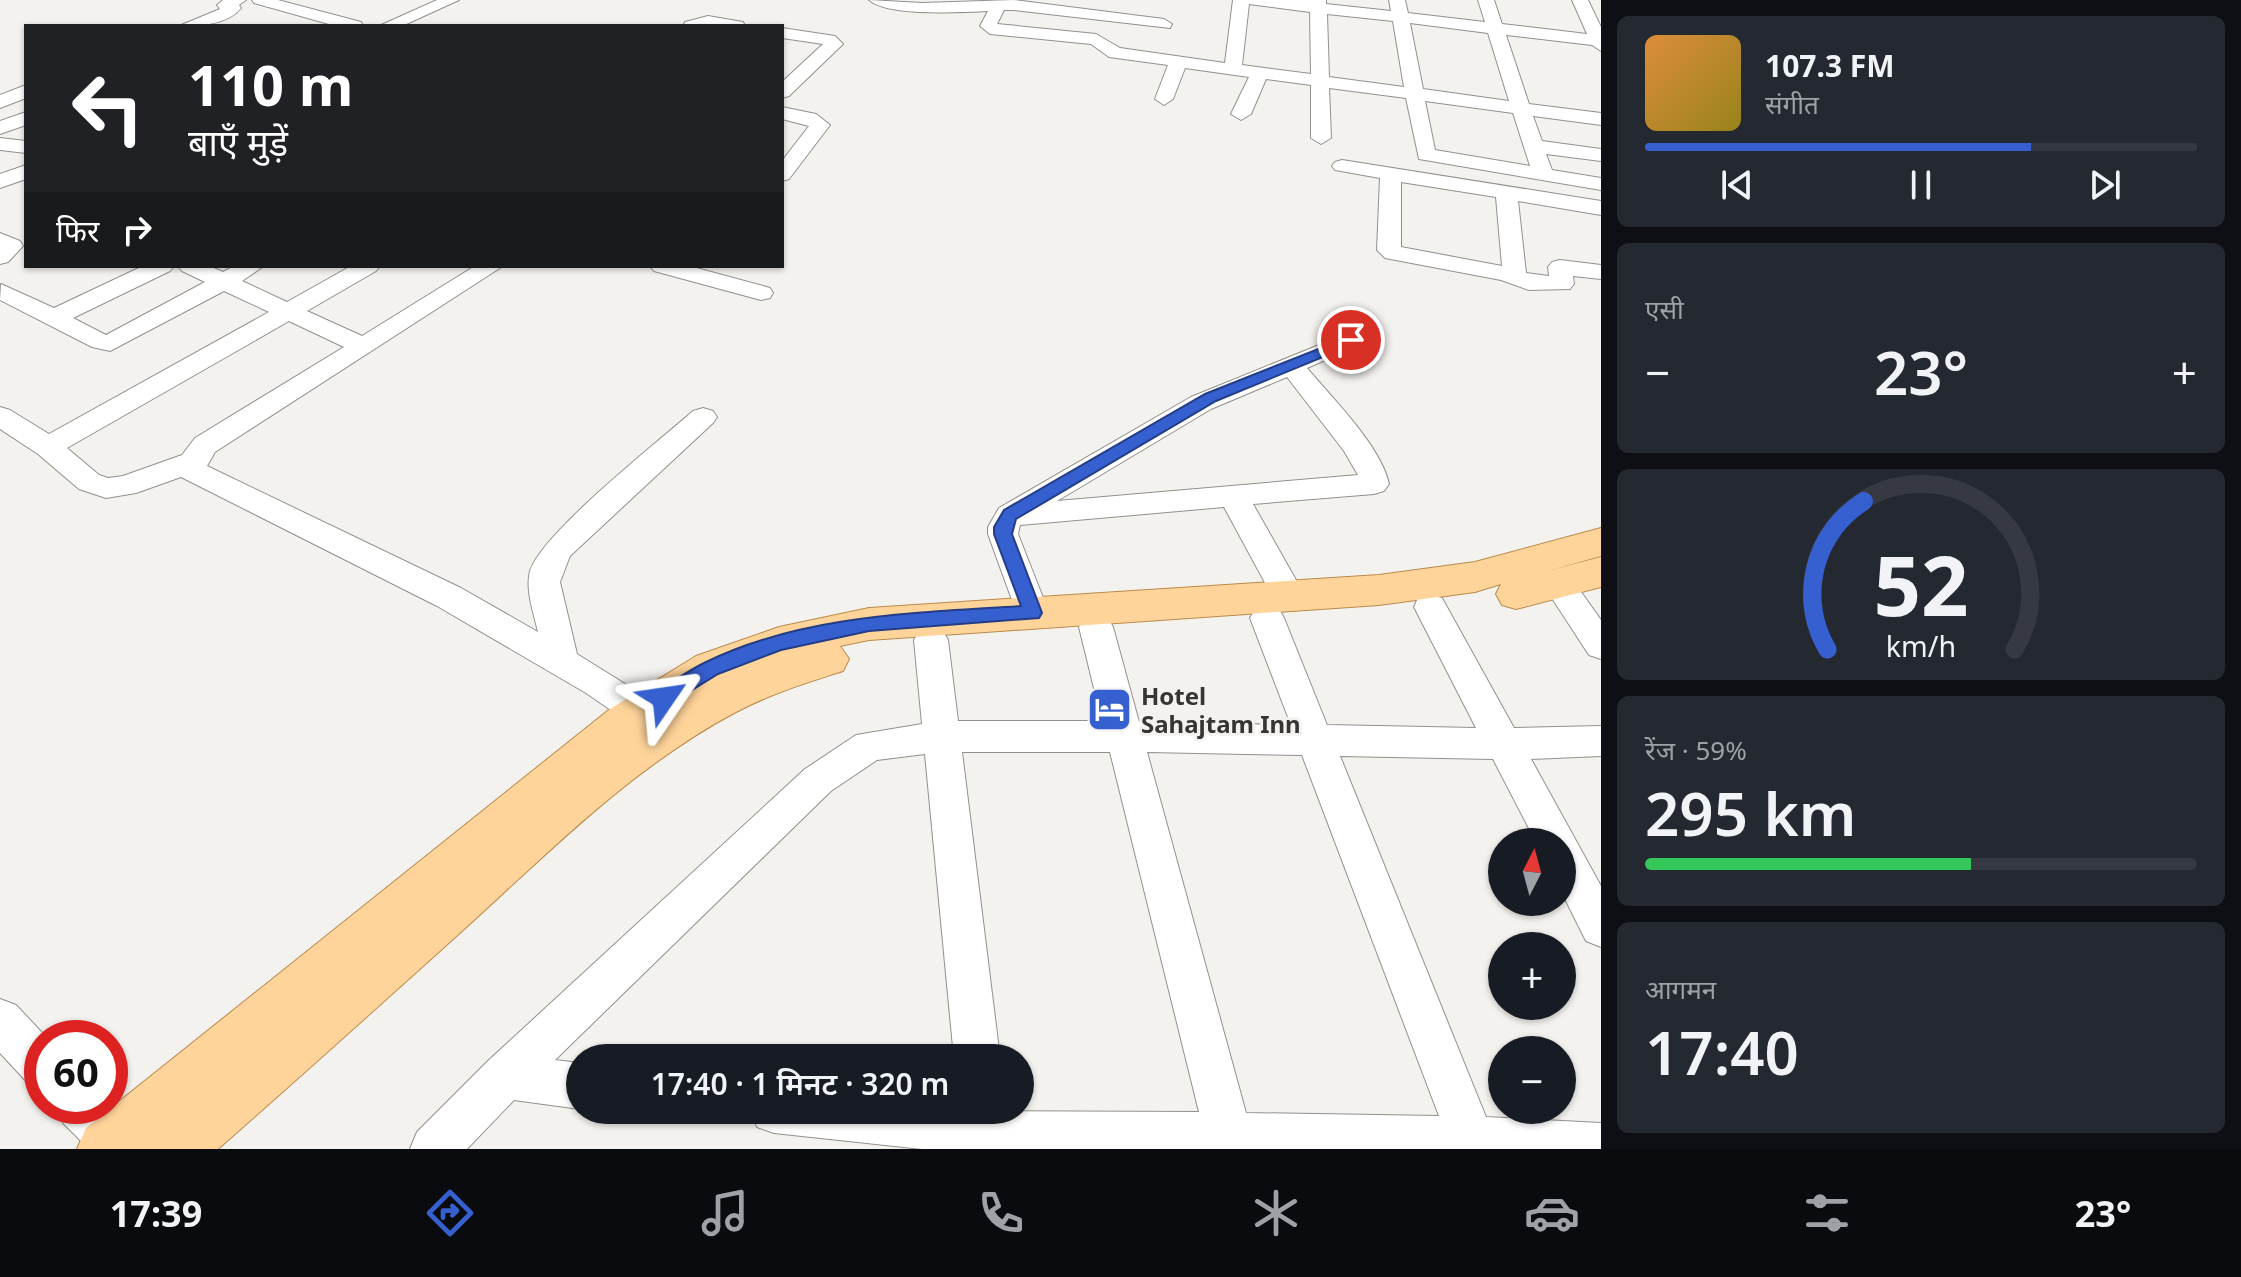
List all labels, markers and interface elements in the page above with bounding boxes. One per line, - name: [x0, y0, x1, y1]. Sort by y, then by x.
- text: 107.3 FM: [1765, 45, 1895, 86]
- text: 110 m: [188, 46, 353, 122]
- icon: left: [56, 56, 160, 160]
- text: संगीत: [1765, 86, 1819, 122]
- text: बाएँ मुड़ें: [188, 118, 288, 167]
- icon: previous: [1715, 163, 1759, 207]
- icon: pause: [1899, 163, 1943, 207]
- icon: next: [2083, 163, 2127, 207]
- icon: right: [115, 208, 159, 252]
- text: फिर: [56, 210, 99, 251]
- text: एसी: [1645, 291, 1684, 327]
- pin: [1317, 306, 1385, 374]
- icon: arrive: [1329, 318, 1373, 362]
- text: 23°: [1874, 331, 1968, 413]
- text: −: [1645, 342, 1670, 402]
- text: +: [2172, 342, 2197, 402]
- text: 52: [1873, 527, 1969, 640]
- text: km/h: [1886, 627, 1956, 666]
- position arrow: [622, 656, 706, 740]
- place label: Hotel Sahajtam Inn: [1141, 679, 1301, 740]
- hotel icon: Hotel Sahajtam Inn: [1086, 685, 1134, 733]
- text: रेंज · 59%: [1645, 732, 1747, 768]
- text: 295 km: [1645, 772, 1856, 854]
- north arrow: [1488, 828, 1576, 916]
- map controls: [1488, 828, 1576, 1124]
- button: +: [1488, 932, 1576, 1020]
- text: आगमन: [1645, 971, 1716, 1007]
- text: 17:40: [1645, 1011, 1799, 1093]
- speed limit sign: 60: [24, 1020, 128, 1124]
- button: −: [1488, 1036, 1576, 1124]
- text: 17:40 · 1 मिनट · 320 m: [651, 1063, 949, 1104]
- icon: directions: [422, 1185, 478, 1241]
- icon: music: [697, 1185, 753, 1241]
- icon: phone: [973, 1185, 1029, 1241]
- icon: climate: [1248, 1185, 1304, 1241]
- icon: car: [1524, 1185, 1580, 1241]
- icon: filters: [1799, 1185, 1855, 1241]
- text: 17:39: [110, 1189, 202, 1238]
- text: 23°: [2075, 1189, 2131, 1238]

